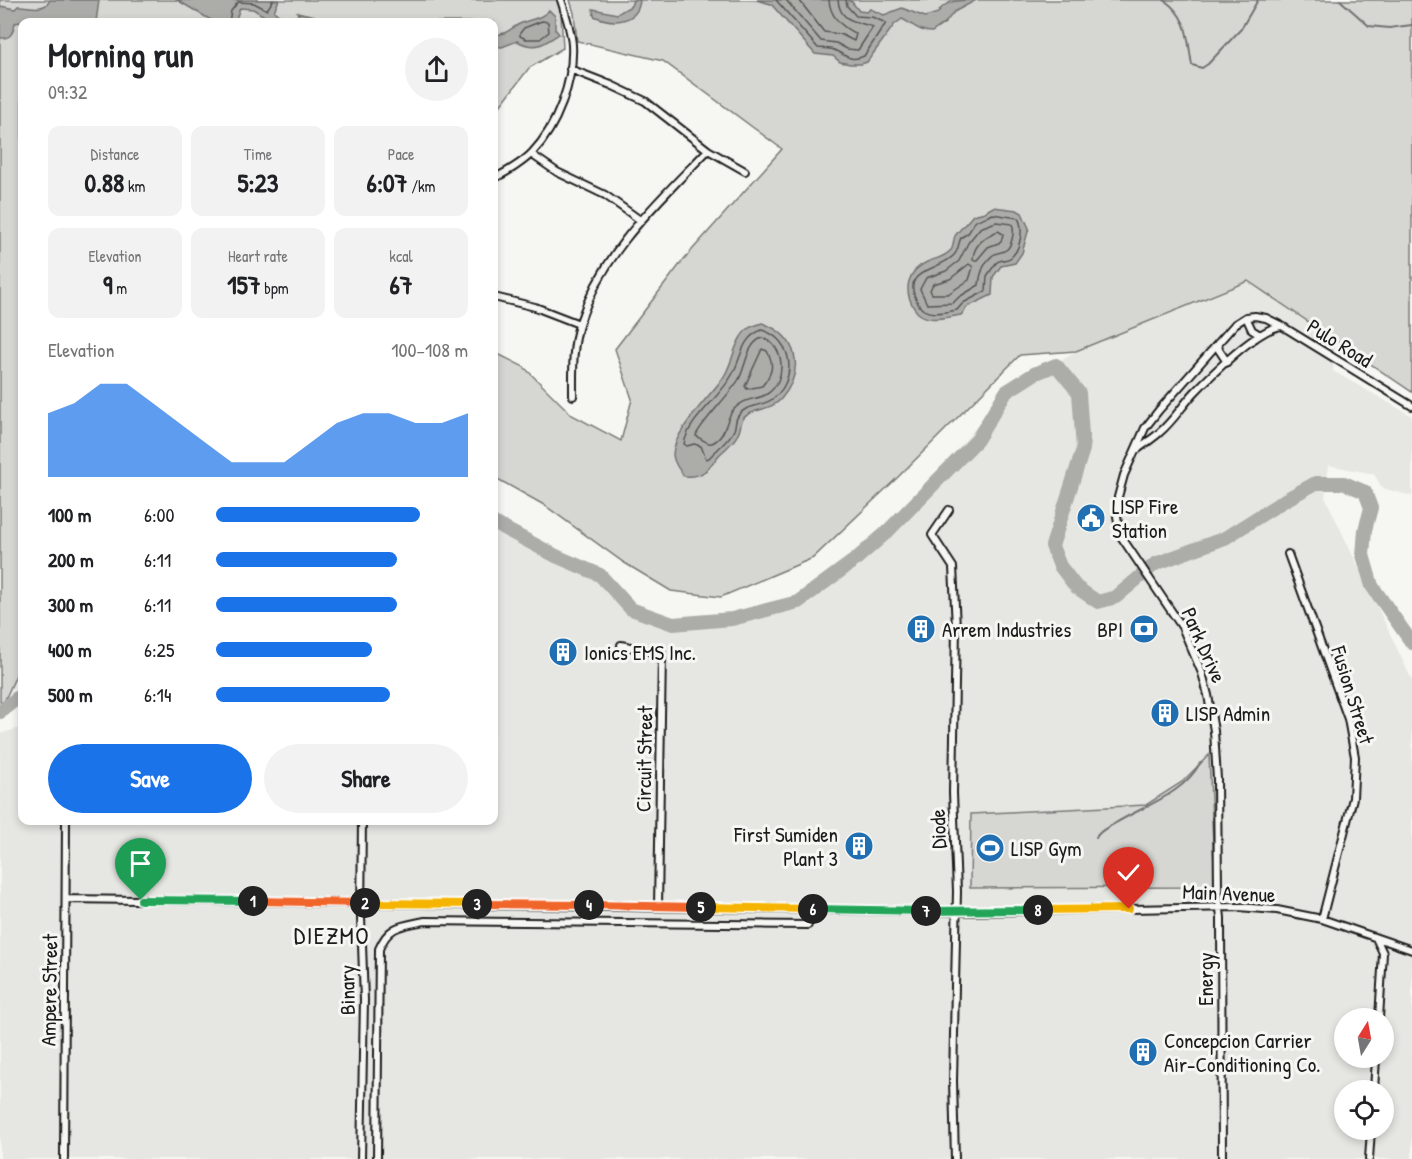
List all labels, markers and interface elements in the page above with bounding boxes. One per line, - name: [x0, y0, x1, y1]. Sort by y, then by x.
- text: Morning run: [48, 33, 194, 77]
- button: share: [405, 38, 468, 101]
- text: 09:32: [48, 78, 87, 105]
- text: Distance: [91, 143, 139, 165]
- text: Time: [244, 143, 272, 165]
- text: Pace: [388, 143, 414, 165]
- text: 0.88: [85, 165, 124, 200]
- text: 5:23: [238, 165, 278, 200]
- text: 6:07: [367, 165, 407, 200]
- text: km: [124, 175, 145, 197]
- text: /km: [407, 175, 435, 197]
- text: Elevation: [88, 245, 142, 267]
- text: Heart rate: [228, 245, 288, 267]
- text: kcal: [389, 245, 413, 267]
- text: 9: [103, 267, 112, 302]
- text: 157: [227, 267, 261, 302]
- text: 67: [389, 267, 413, 302]
- text: m: [112, 277, 127, 299]
- text: bpm: [261, 277, 289, 299]
- street label: Pulo Road: [1302, 312, 1378, 374]
- text: Elevation: [48, 336, 114, 363]
- text: 100–108 m: [391, 336, 468, 363]
- place label: LISP Fire Station: [1112, 492, 1178, 545]
- text: 100 m: [48, 501, 91, 528]
- text: 6:00: [144, 501, 175, 528]
- public building icon: LISP Fire Station: [1075, 502, 1107, 534]
- text: 200 m: [48, 546, 93, 573]
- text: 6:11: [144, 546, 171, 573]
- text: 300 m: [48, 591, 93, 618]
- text: 6:11: [144, 591, 171, 618]
- street label: Park Drive: [1175, 603, 1233, 687]
- building icon: Arrem Industries: [905, 613, 937, 645]
- bank icon: BPI: [1128, 613, 1160, 645]
- place label: Arrem Industries: [942, 615, 1071, 644]
- place label: BPI: [1097, 615, 1123, 644]
- text: 400 m: [48, 636, 92, 663]
- text: 6:25: [144, 636, 174, 663]
- building icon: Ionics EMS Inc.: [547, 636, 579, 668]
- place label: Ionics EMS Inc.: [584, 638, 696, 667]
- street label: Fusion Street: [1324, 642, 1382, 748]
- text: 500 m: [48, 681, 93, 708]
- text: 6:14: [144, 681, 171, 708]
- building icon: LISP Admin: [1149, 697, 1181, 729]
- place label: LISP Admin: [1186, 699, 1270, 728]
- street label: Circuit Street: [629, 705, 659, 812]
- button: Save: [48, 744, 252, 813]
- button: Share: [264, 744, 468, 813]
- street label: Diode: [923, 809, 953, 849]
- place label: First Sumiden Plant 3: [733, 820, 838, 873]
- building icon: First Sumiden Plant 3: [843, 830, 875, 862]
- sports icon: LISP Gym: [974, 832, 1006, 864]
- place label: LISP Gym: [1011, 834, 1082, 863]
- pin: [115, 838, 166, 900]
- icon: arrive: [124, 847, 157, 880]
- pin: [1103, 847, 1154, 909]
- icon: check: [1112, 856, 1145, 889]
- street label: Main Avenue: [1182, 877, 1276, 909]
- pin: 1: [238, 886, 268, 916]
- pin: 2: [350, 888, 380, 918]
- pin: 3: [462, 889, 492, 919]
- text: 1: [250, 890, 256, 912]
- pin: 4: [574, 890, 604, 920]
- text: 2: [361, 892, 369, 914]
- pin: 5: [686, 892, 716, 922]
- text: 3: [473, 893, 481, 915]
- text: 4: [586, 894, 592, 916]
- pin: 6: [798, 894, 828, 924]
- pin: 8: [1023, 895, 1053, 925]
- text: 5: [698, 896, 704, 918]
- pin: 7: [911, 896, 941, 926]
- text: 6: [810, 898, 816, 920]
- text: 8: [1035, 899, 1041, 921]
- text: 7: [922, 900, 930, 922]
- district label: DIEZMO: [294, 919, 370, 951]
- street label: Ampere Street: [34, 933, 64, 1046]
- street label: Energy: [1191, 952, 1220, 1006]
- street label: Binary: [332, 965, 362, 1015]
- north arrow: [1334, 1008, 1394, 1068]
- map controls: [1334, 1008, 1394, 1140]
- place label: Concepcion Carrier Air-Conditioning Co.: [1164, 1026, 1321, 1079]
- building icon: Concepcion Carrier Air-Conditioning Co.: [1127, 1036, 1159, 1068]
- button: locate: [1334, 1080, 1394, 1140]

